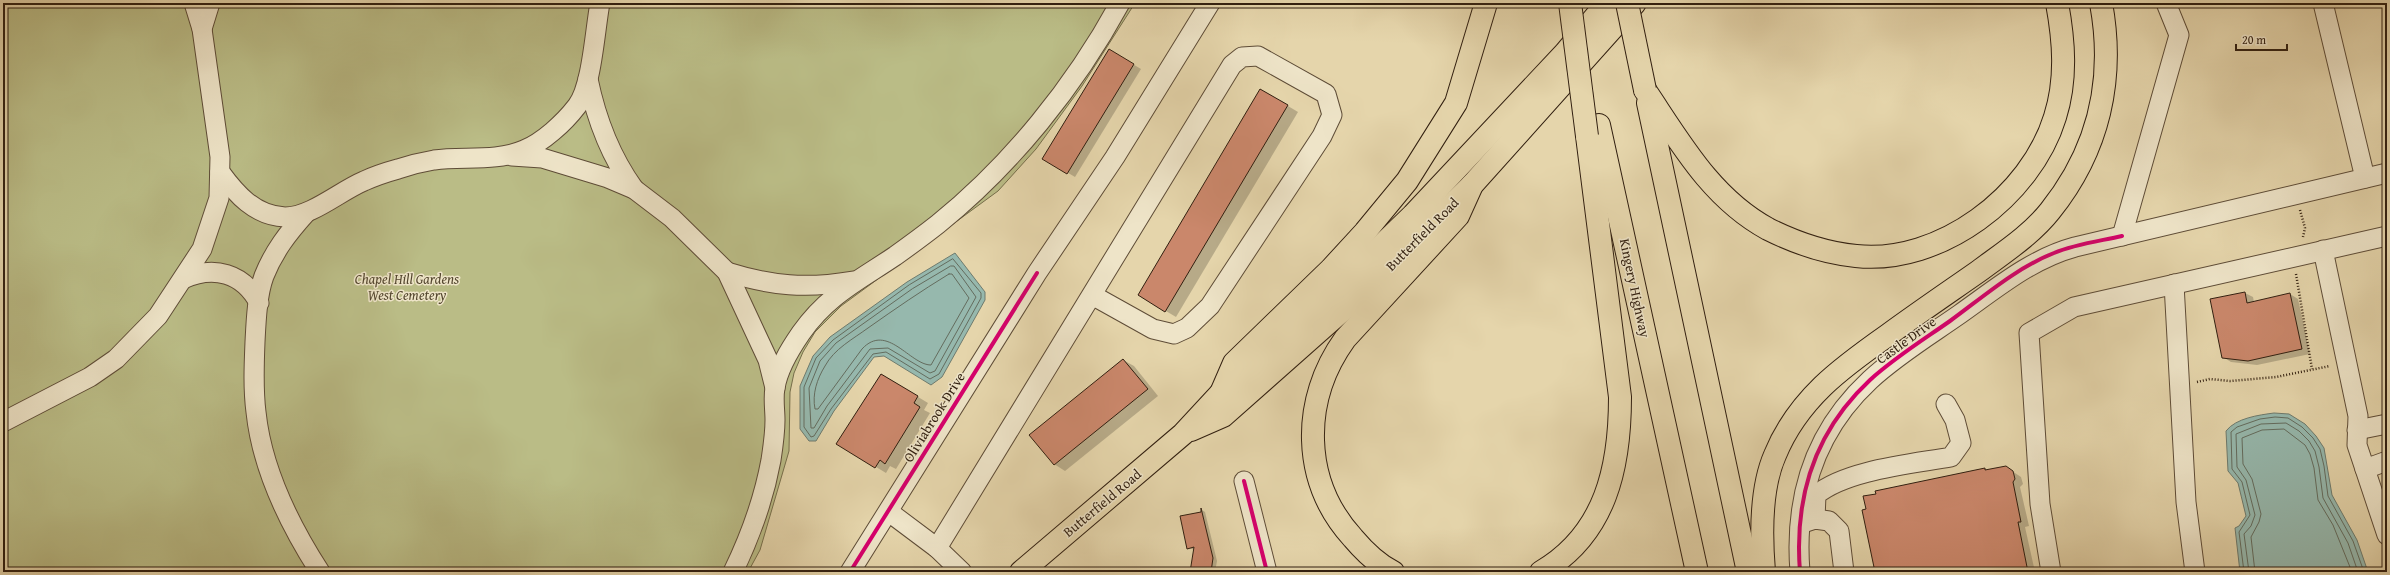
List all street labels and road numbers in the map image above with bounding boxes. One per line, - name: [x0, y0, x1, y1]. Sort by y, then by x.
- street label: Butterfield Road: [1381, 192, 1464, 275]
- street label: Kingery Highway: [1615, 237, 1655, 339]
- street label: Castle Drive: [1872, 311, 1940, 369]
- street label: Oliviabrook Drive: [898, 368, 970, 466]
- street label: Butterfield Road: [1059, 464, 1146, 542]

